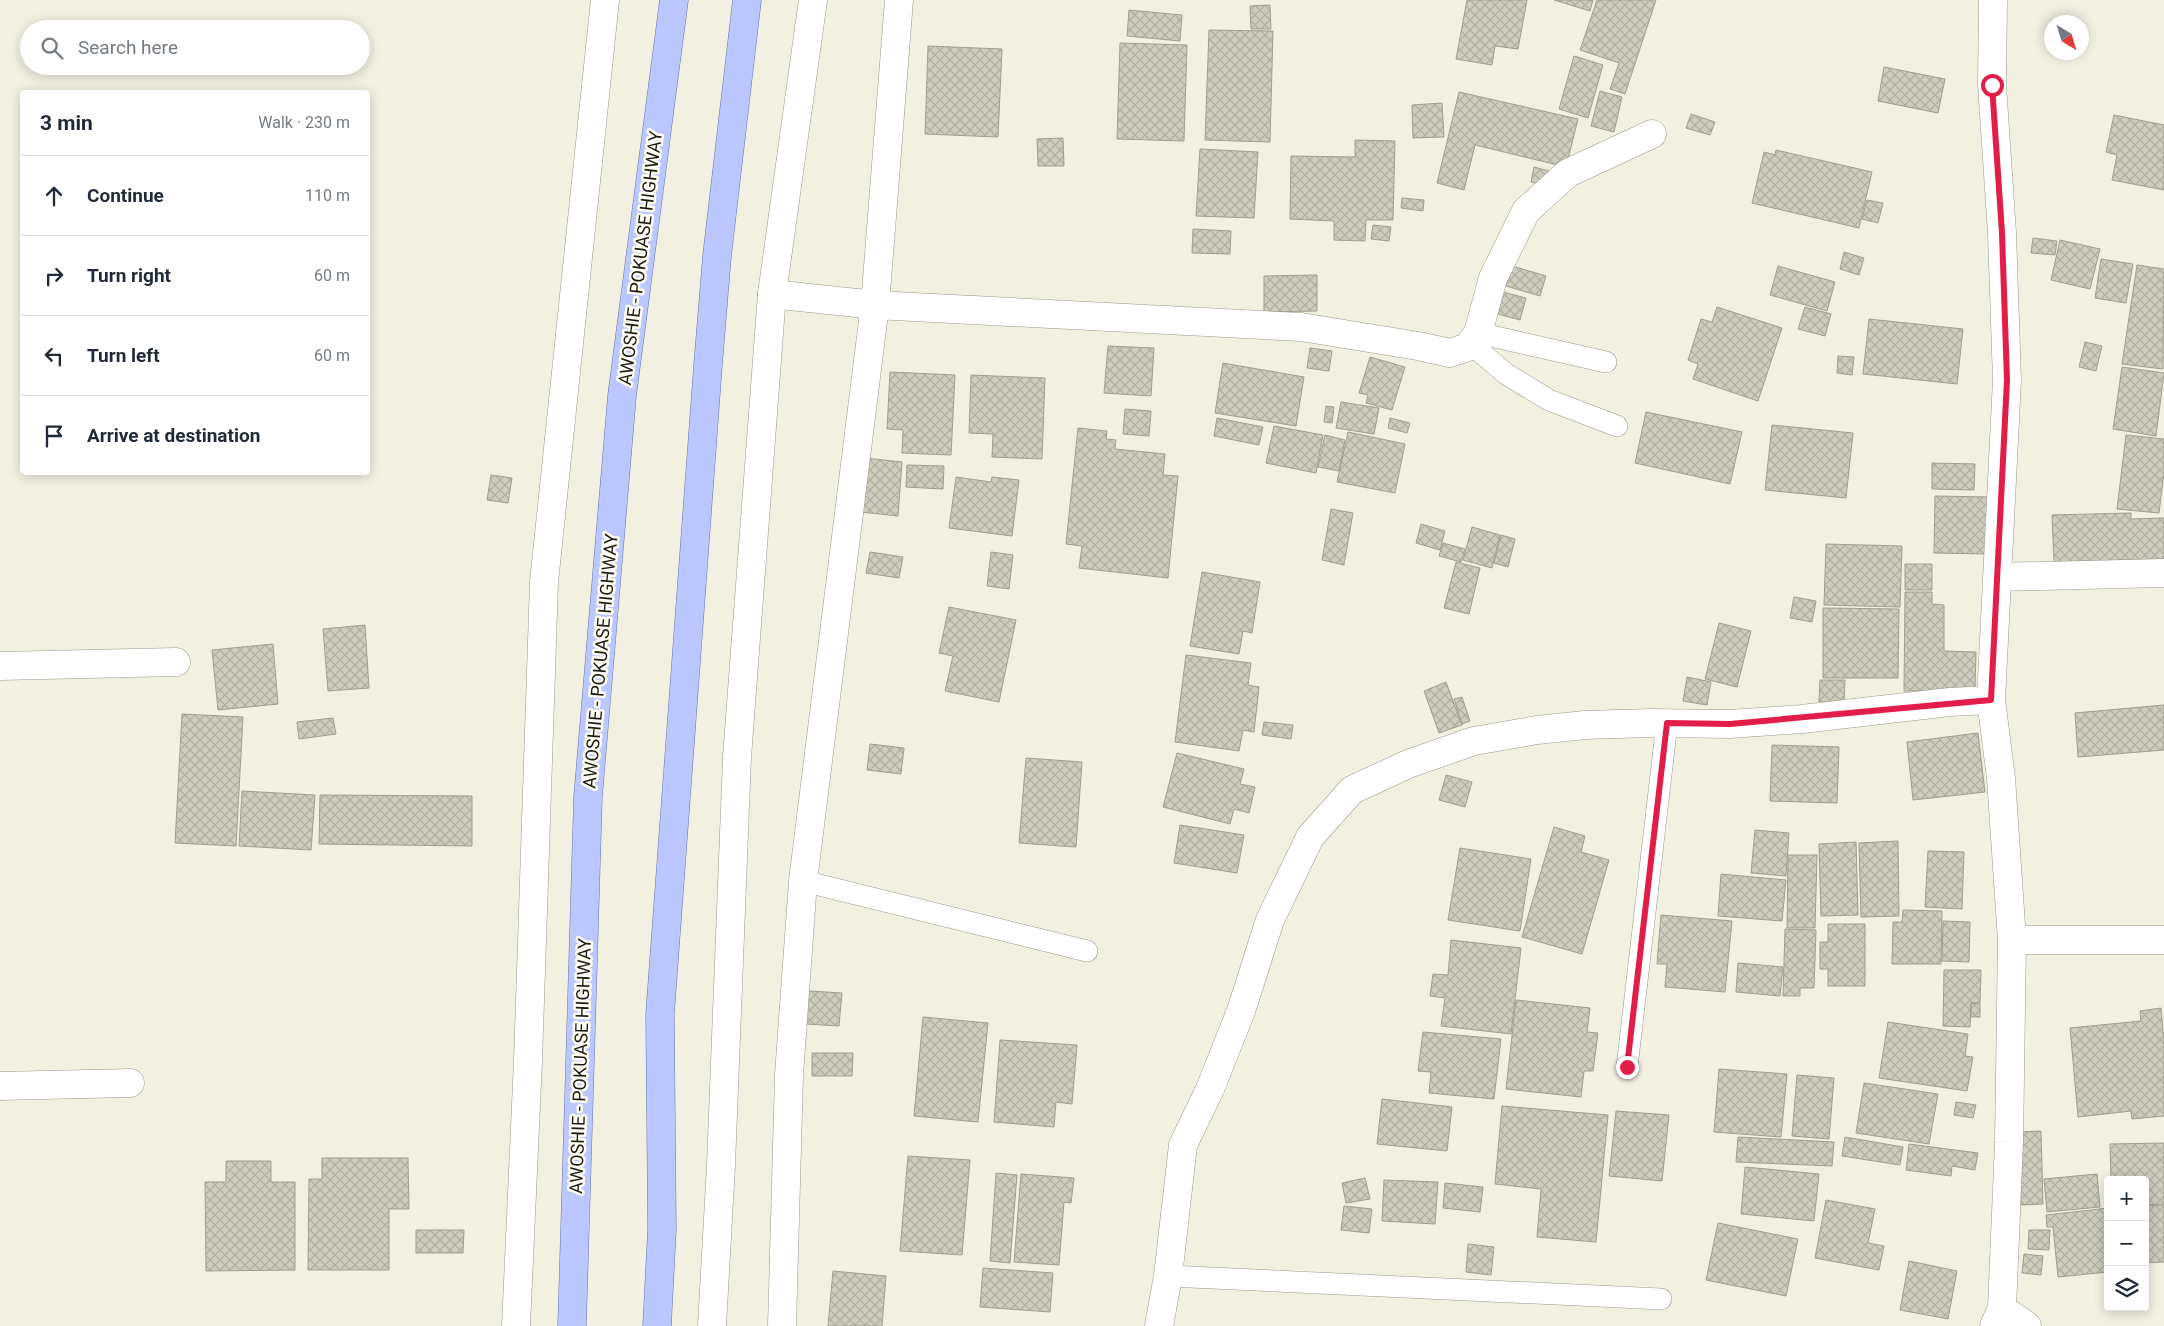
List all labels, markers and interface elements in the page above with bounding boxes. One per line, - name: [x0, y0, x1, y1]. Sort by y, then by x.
- north arrow: [2044, 15, 2089, 60]
- search box: [20, 20, 370, 75]
- icon: search: [38, 34, 66, 62]
- text: Search here: [78, 36, 178, 59]
- route start: [1981, 74, 2004, 97]
- text: 3 min: [40, 111, 93, 135]
- text: Walk · 230 m: [258, 113, 350, 132]
- street label: AWOSHIE - POKUASE HIGHWAY: [614, 130, 666, 386]
- icon: ahead: [40, 182, 68, 210]
- text: Continue: [87, 184, 164, 207]
- text: 110 m: [305, 186, 350, 205]
- icon: right: [40, 262, 68, 290]
- text: Turn right: [87, 264, 171, 287]
- text: 60 m: [314, 266, 350, 285]
- icon: left: [40, 342, 68, 370]
- text: Turn left: [87, 344, 160, 367]
- text: 60 m: [314, 346, 350, 365]
- icon: arrive: [40, 422, 68, 450]
- text: Arrive at destination: [87, 424, 260, 447]
- street label: AWOSHIE - POKUASE HIGHWAY: [578, 532, 622, 789]
- street label: AWOSHIE - POKUASE HIGHWAY: [565, 938, 595, 1194]
- route end: [1616, 1056, 1639, 1079]
- map controls: [2104, 1176, 2149, 1311]
- button: +: [2104, 1176, 2149, 1221]
- button: −: [2104, 1221, 2149, 1266]
- button: layers: [2104, 1266, 2149, 1311]

